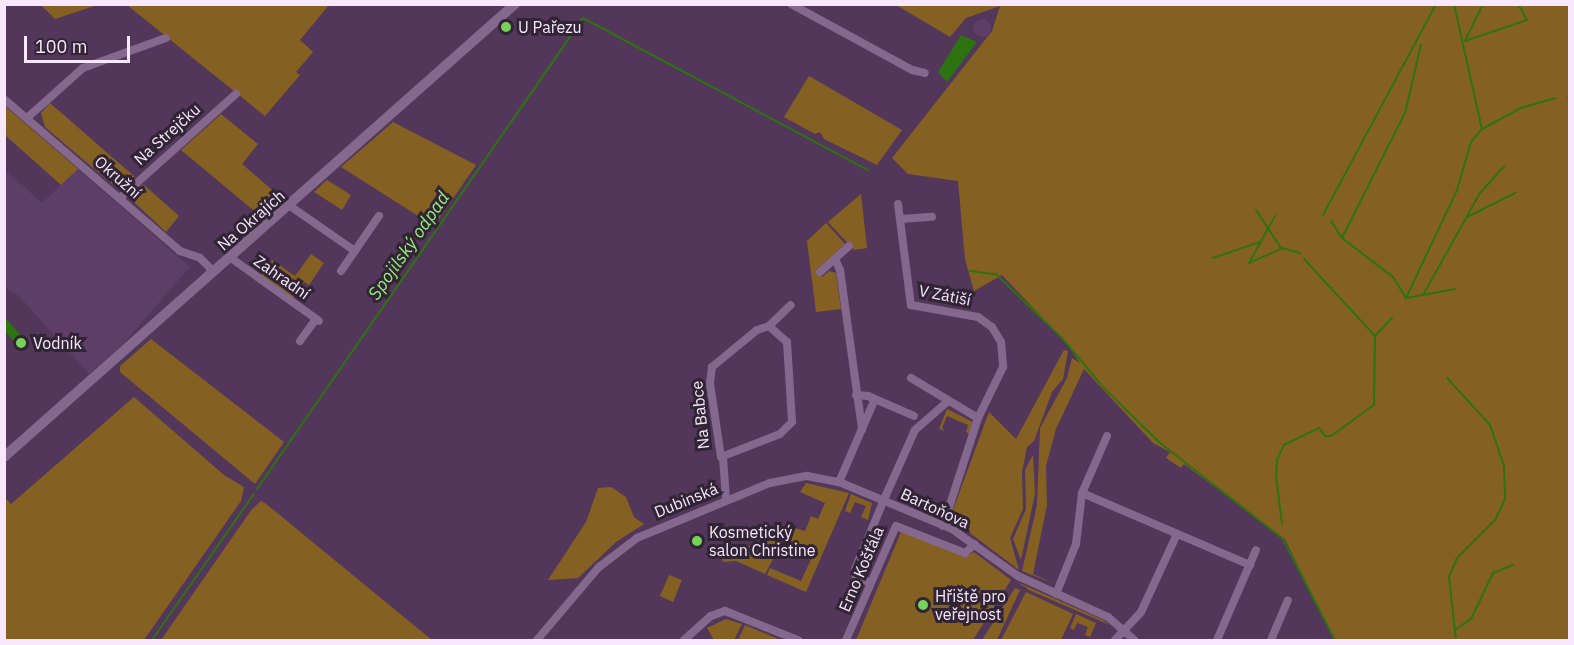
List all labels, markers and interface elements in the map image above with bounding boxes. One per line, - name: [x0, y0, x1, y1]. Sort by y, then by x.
- place label: U Pařezu: [518, 17, 582, 37]
- marker: U Pařezu: [499, 20, 513, 34]
- scale bar: [27, 24, 134, 62]
- text: 100 m: [35, 35, 87, 58]
- street label: Na Strejčku: [130, 99, 204, 169]
- street label: Okružní: [91, 152, 145, 202]
- street label: Na Okrajích: [213, 186, 289, 254]
- water label: Spojilský odpad: [364, 188, 454, 304]
- street label: Zahradní: [250, 251, 314, 303]
- street label: V Zátiší: [917, 281, 973, 309]
- place label: Vodník: [33, 333, 82, 353]
- marker: Vodník: [14, 336, 28, 350]
- street label: Na Babce: [687, 380, 713, 450]
- street label: Dubinská: [651, 479, 721, 521]
- street label: Bartoňova: [898, 484, 972, 532]
- place label: Kosmetický salon Christine: [709, 522, 816, 560]
- street label: Erno Košťála: [834, 524, 888, 614]
- marker: Kosmetický salon Christine: [690, 534, 704, 548]
- place label: Hřiště pro veřejnost: [935, 586, 1006, 624]
- marker: Hřiště pro veřejnost: [916, 598, 930, 612]

